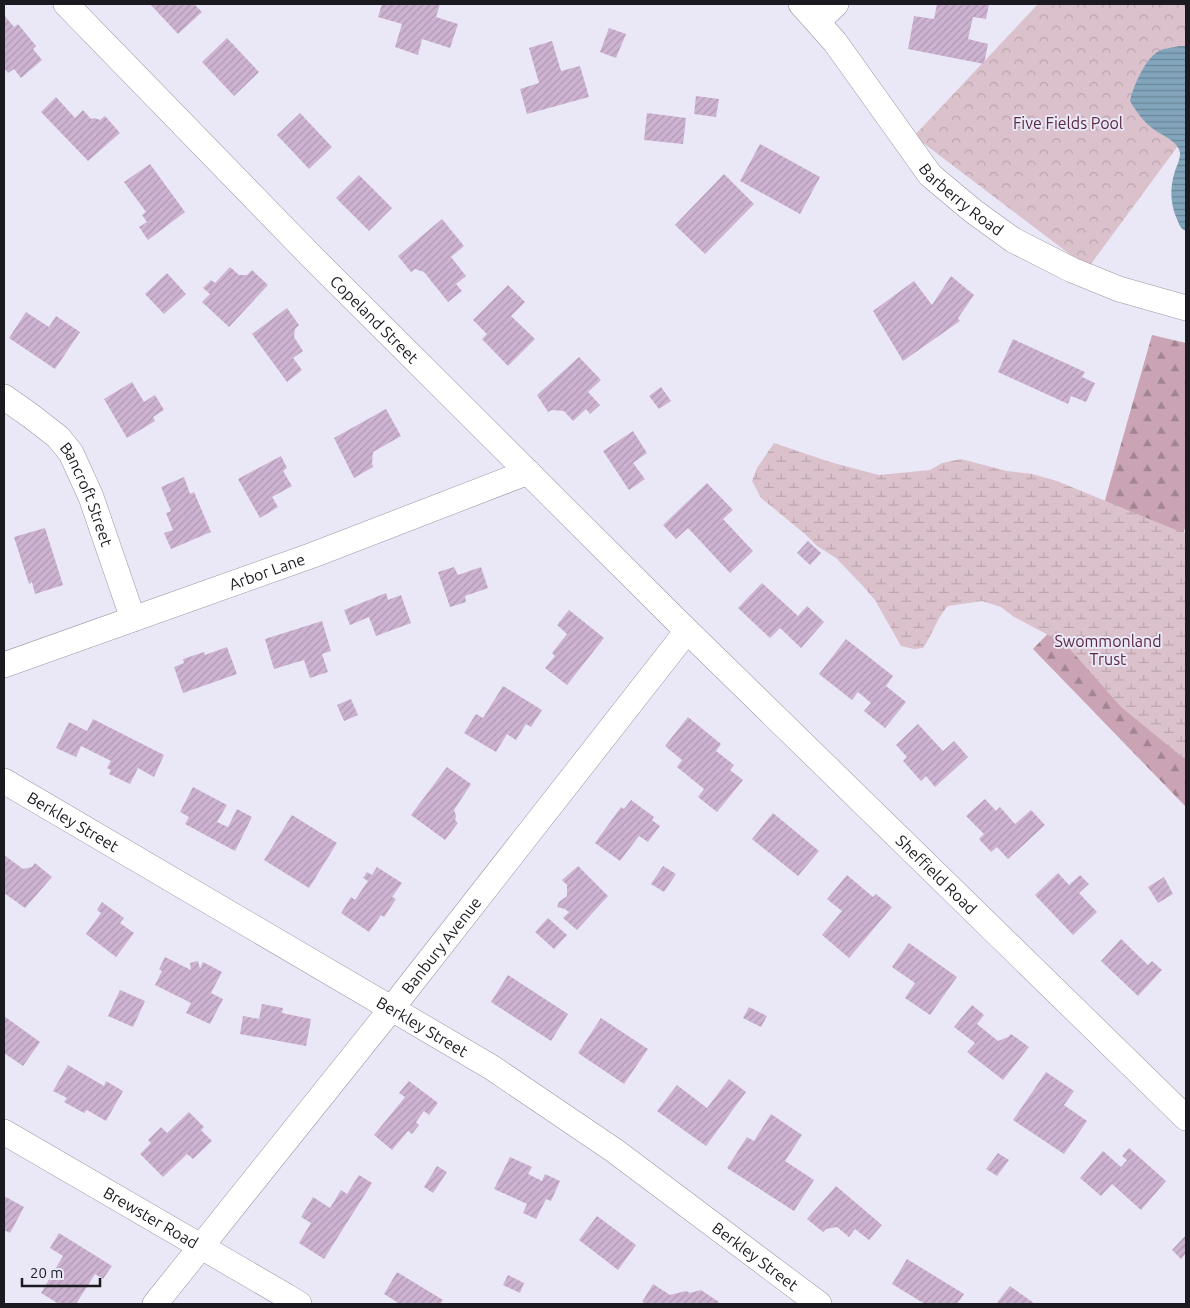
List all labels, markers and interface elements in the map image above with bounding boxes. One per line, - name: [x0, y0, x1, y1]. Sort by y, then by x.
- park label: Five Fields Pool: [1013, 114, 1123, 132]
- street label: Barberry Road: [916, 160, 1007, 239]
- street label: Copeland Street: [327, 272, 423, 367]
- street label: Bancroft Street: [57, 438, 116, 549]
- street label: Arbor Lane: [226, 550, 307, 593]
- park label: Swommonland Trust: [1054, 632, 1162, 668]
- street label: Berkley Street: [24, 788, 122, 856]
- street label: Sheffield Road: [892, 831, 981, 918]
- street label: Banbury Avenue: [398, 893, 485, 997]
- street label: Berkley Street: [374, 993, 472, 1061]
- street label: Brewster Road: [101, 1183, 201, 1252]
- street label: Berkley Street: [709, 1218, 802, 1295]
- scale bar: [22, 1256, 100, 1288]
- text: 20 m: [30, 1264, 63, 1281]

